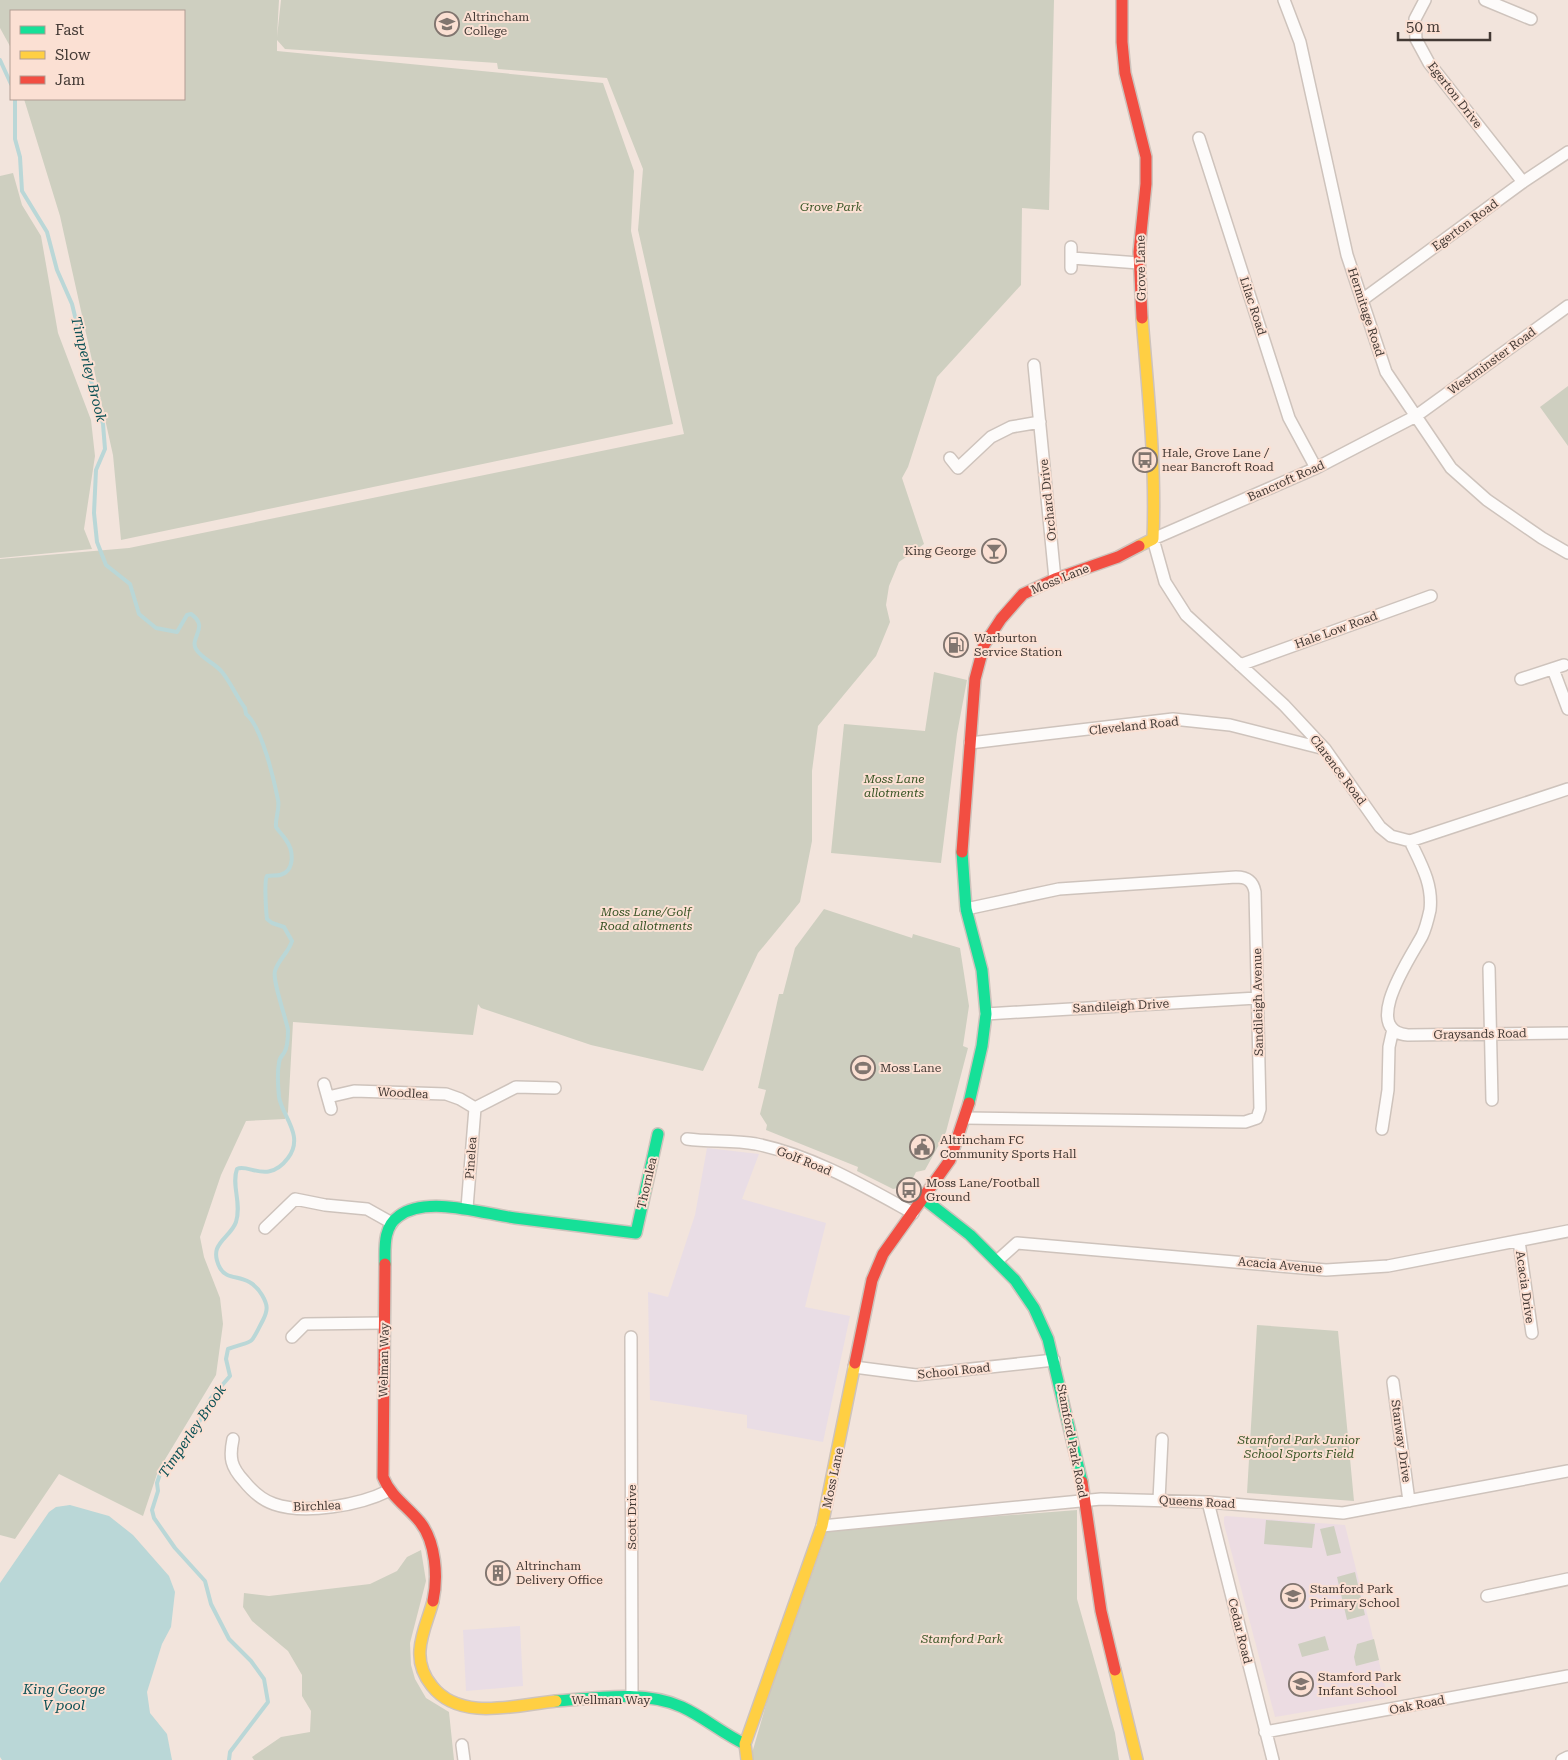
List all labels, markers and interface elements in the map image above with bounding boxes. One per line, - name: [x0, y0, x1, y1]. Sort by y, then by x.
- legend: [10, 10, 185, 100]
- place label: Altrincham College: [464, 10, 529, 38]
- scale bar: [1398, 10, 1490, 42]
- school or university icon: Altrincham College: [434, 11, 460, 37]
- text: 50 m: [1406, 18, 1441, 36]
- text: Fast: [55, 21, 85, 39]
- text: Slow: [55, 46, 91, 64]
- street label: Egerton Drive: [1425, 59, 1485, 131]
- text: Jam: [55, 71, 85, 89]
- street label: Egerton Road: [1429, 196, 1501, 254]
- park label: Grove Park: [800, 200, 862, 214]
- street label: Grove Lane: [1133, 234, 1149, 301]
- street label: Hermitage Road: [1345, 266, 1387, 359]
- street label: Lilac Road: [1237, 275, 1269, 337]
- water label: Timperley Brook: [68, 315, 110, 424]
- street label: Westminster Road: [1445, 324, 1539, 398]
- place label: Hale, Grove Lane / near Bancroft Road: [1162, 446, 1274, 474]
- bus stop icon: Hale, Grove Lane / near Bancroft Road: [1132, 447, 1158, 473]
- street label: Orchard Drive: [1037, 458, 1059, 542]
- street label: Bancroft Road: [1245, 458, 1327, 504]
- bar icon: King George: [981, 538, 1007, 564]
- place label: King George: [904, 544, 976, 558]
- street label: Moss Lane: [1029, 561, 1091, 597]
- street label: Hale Low Road: [1293, 608, 1379, 651]
- place label: Warburton Service Station: [974, 631, 1062, 659]
- fuel station icon: Warburton Service Station: [943, 632, 969, 658]
- street label: Cleveland Road: [1088, 714, 1180, 738]
- street label: Clarence Road: [1307, 732, 1369, 808]
- park label: Moss Lane allotments: [863, 772, 924, 800]
- park label: Moss Lane/Golf Road allotments: [599, 905, 693, 933]
- street label: Sandileigh Avenue: [1250, 947, 1266, 1056]
- street label: Sandileigh Drive: [1073, 996, 1170, 1016]
- street label: Graysands Road: [1433, 1026, 1527, 1042]
- sports icon: Moss Lane: [850, 1055, 876, 1081]
- place label: Moss Lane: [880, 1061, 942, 1075]
- street label: Woodlea: [377, 1085, 429, 1101]
- place label: Altrincham FC Community Sports Hall: [940, 1133, 1077, 1161]
- public building icon: Altrincham FC Community Sports Hall: [909, 1134, 935, 1160]
- street label: Pinelea: [463, 1136, 480, 1180]
- street label: Golf Road: [775, 1144, 834, 1178]
- street label: Thornlea: [634, 1155, 660, 1210]
- place label: Moss Lane/Football Ground: [926, 1176, 1040, 1204]
- bus stop icon: Moss Lane/Football Ground: [896, 1177, 922, 1203]
- street label: Acacia Drive: [1513, 1250, 1537, 1324]
- street label: Acacia Avenue: [1237, 1254, 1323, 1276]
- street label: Welman Way: [376, 1321, 392, 1398]
- street label: School Road: [917, 1360, 991, 1382]
- water label: Timperley Brook: [155, 1381, 229, 1480]
- street label: Stamford Park Road: [1054, 1383, 1090, 1499]
- street label: Stanway Drive: [1388, 1399, 1414, 1484]
- park label: Stamford Park Junior School Sports Field: [1237, 1433, 1360, 1461]
- street label: Moss Lane: [820, 1446, 846, 1510]
- street label: Scott Drive: [625, 1484, 639, 1550]
- street label: Queens Road: [1159, 1493, 1236, 1511]
- street label: Birchlea: [293, 1498, 342, 1514]
- place label: Altrincham Delivery Office: [516, 1559, 603, 1587]
- building icon: Altrincham Delivery Office: [485, 1560, 511, 1586]
- place label: Stamford Park Primary School: [1310, 1582, 1400, 1610]
- school or university icon: Stamford Park Primary School: [1280, 1583, 1306, 1609]
- street label: Cedar Road: [1225, 1597, 1255, 1665]
- park label: Stamford Park: [920, 1632, 1004, 1646]
- place label: Stamford Park Infant School: [1318, 1670, 1402, 1698]
- school or university icon: Stamford Park Infant School: [1288, 1671, 1314, 1697]
- water label: King George V pool: [22, 1681, 105, 1713]
- street label: Wellman Way: [572, 1693, 651, 1707]
- street label: Oak Road: [1388, 1693, 1446, 1717]

